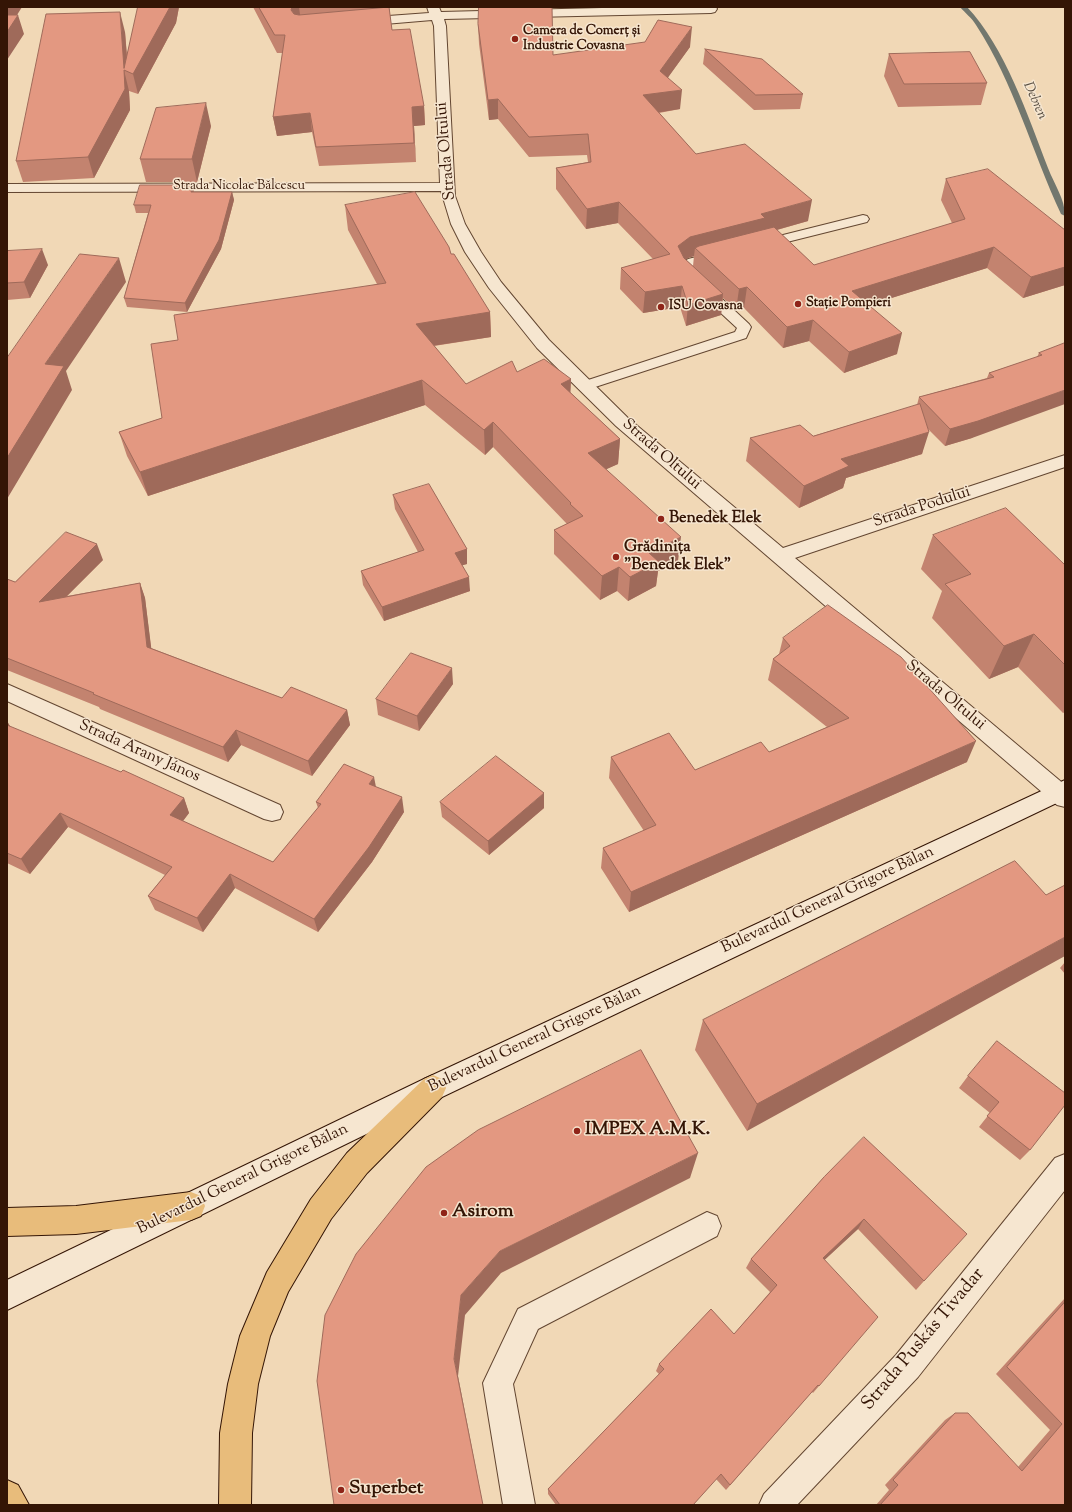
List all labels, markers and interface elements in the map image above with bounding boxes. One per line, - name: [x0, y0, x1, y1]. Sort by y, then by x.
- place label: Camera de Comerț și Industrie Covasna: [523, 24, 640, 55]
- marker: Camera de Comerț și Industrie Covasna: [510, 34, 520, 44]
- water label: Debren: [1018, 80, 1050, 122]
- street label: Strada Oltului: [433, 101, 461, 201]
- street label: Strada Nicolae Bălcescu: [173, 179, 305, 195]
- place label: Stație Pompieri: [806, 296, 891, 312]
- place label: ISU Covasna: [669, 299, 743, 315]
- marker: Stație Pompieri: [793, 299, 803, 309]
- marker: ISU Covasna: [656, 302, 666, 312]
- street label: Strada Oltului: [617, 415, 705, 495]
- street label: Strada Podului: [871, 483, 973, 533]
- place label: Benedek Elek: [669, 509, 762, 529]
- marker: Benedek Elek: [656, 514, 666, 524]
- place label: Grădinița "Benedek Elek": [624, 538, 731, 576]
- marker: Grădinița "Benedek Elek": [611, 552, 621, 562]
- street label: Strada Oltului: [901, 657, 989, 735]
- street label: Strada Arany János: [75, 717, 203, 787]
- street label: Bulevardul General Grigore Bălan: [719, 843, 937, 959]
- street label: Bulevardul General Grigore Bălan: [426, 982, 644, 1098]
- street label: Bulevardul General Grigore Bălan: [134, 1120, 352, 1240]
- place label: IMPEX A.M.K.: [585, 1120, 710, 1142]
- marker: IMPEX A.M.K.: [572, 1126, 582, 1136]
- place label: Asirom: [452, 1202, 513, 1224]
- marker: Asirom: [439, 1208, 449, 1218]
- street label: Strada Puskás Tivadar: [858, 1264, 990, 1416]
- place label: Superbet: [349, 1479, 423, 1501]
- marker: Superbet: [336, 1485, 346, 1495]

